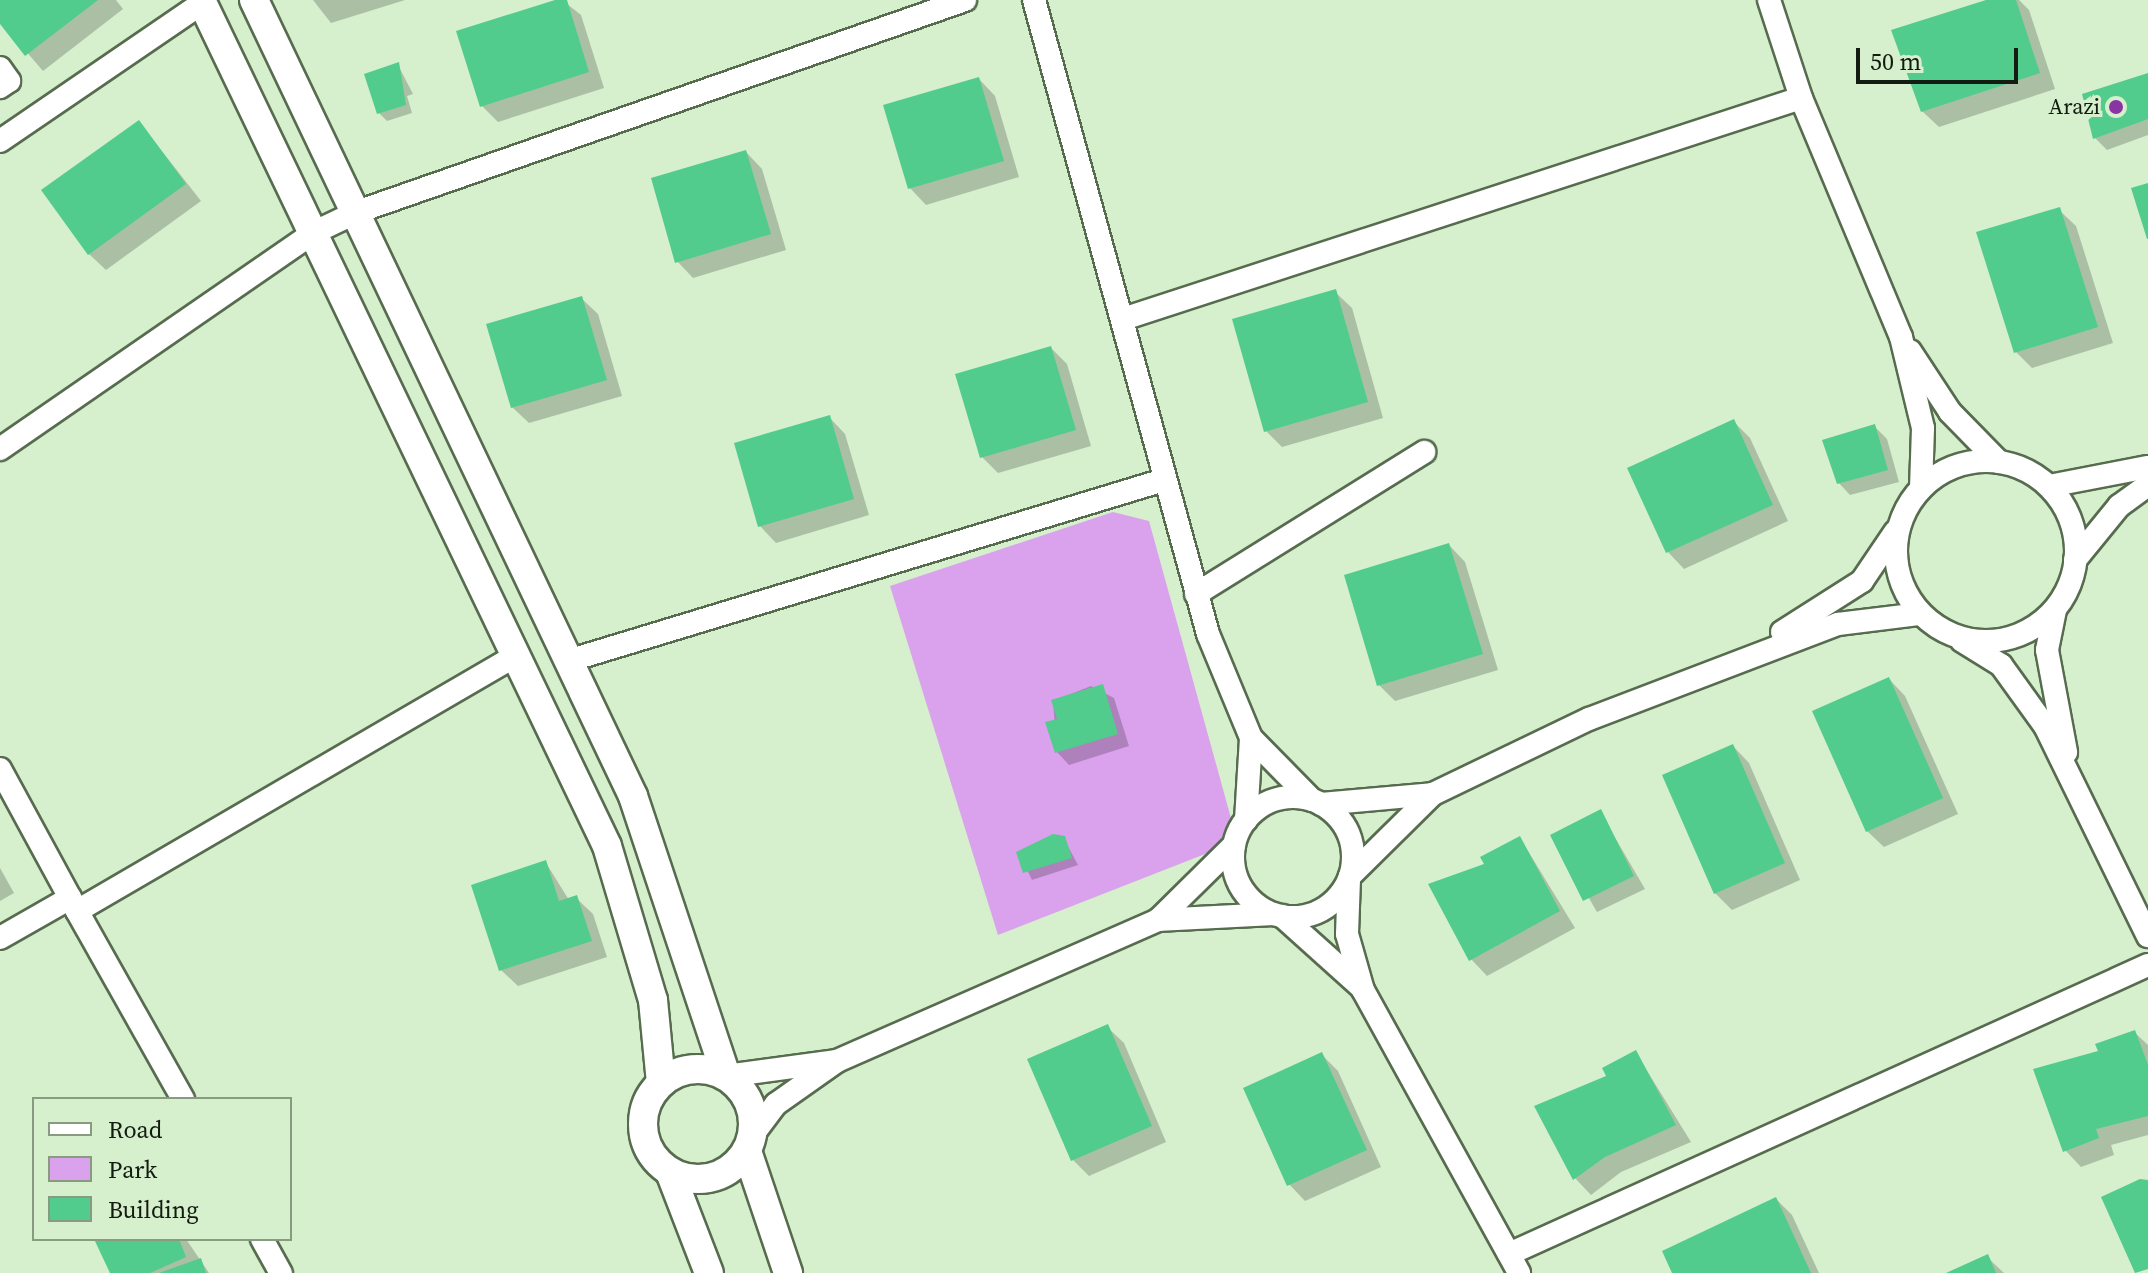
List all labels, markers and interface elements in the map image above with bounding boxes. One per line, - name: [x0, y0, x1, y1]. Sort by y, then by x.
- scale bar: [1860, 32, 2022, 82]
- text: 50 m: [1870, 45, 1921, 78]
- place label: Arazi: [2049, 94, 2100, 120]
- marker: Arazi: [2107, 98, 2125, 116]
- legend: [32, 1097, 292, 1241]
- text: Road: [108, 1113, 162, 1146]
- text: Park: [108, 1153, 157, 1186]
- text: Building: [108, 1193, 199, 1226]

